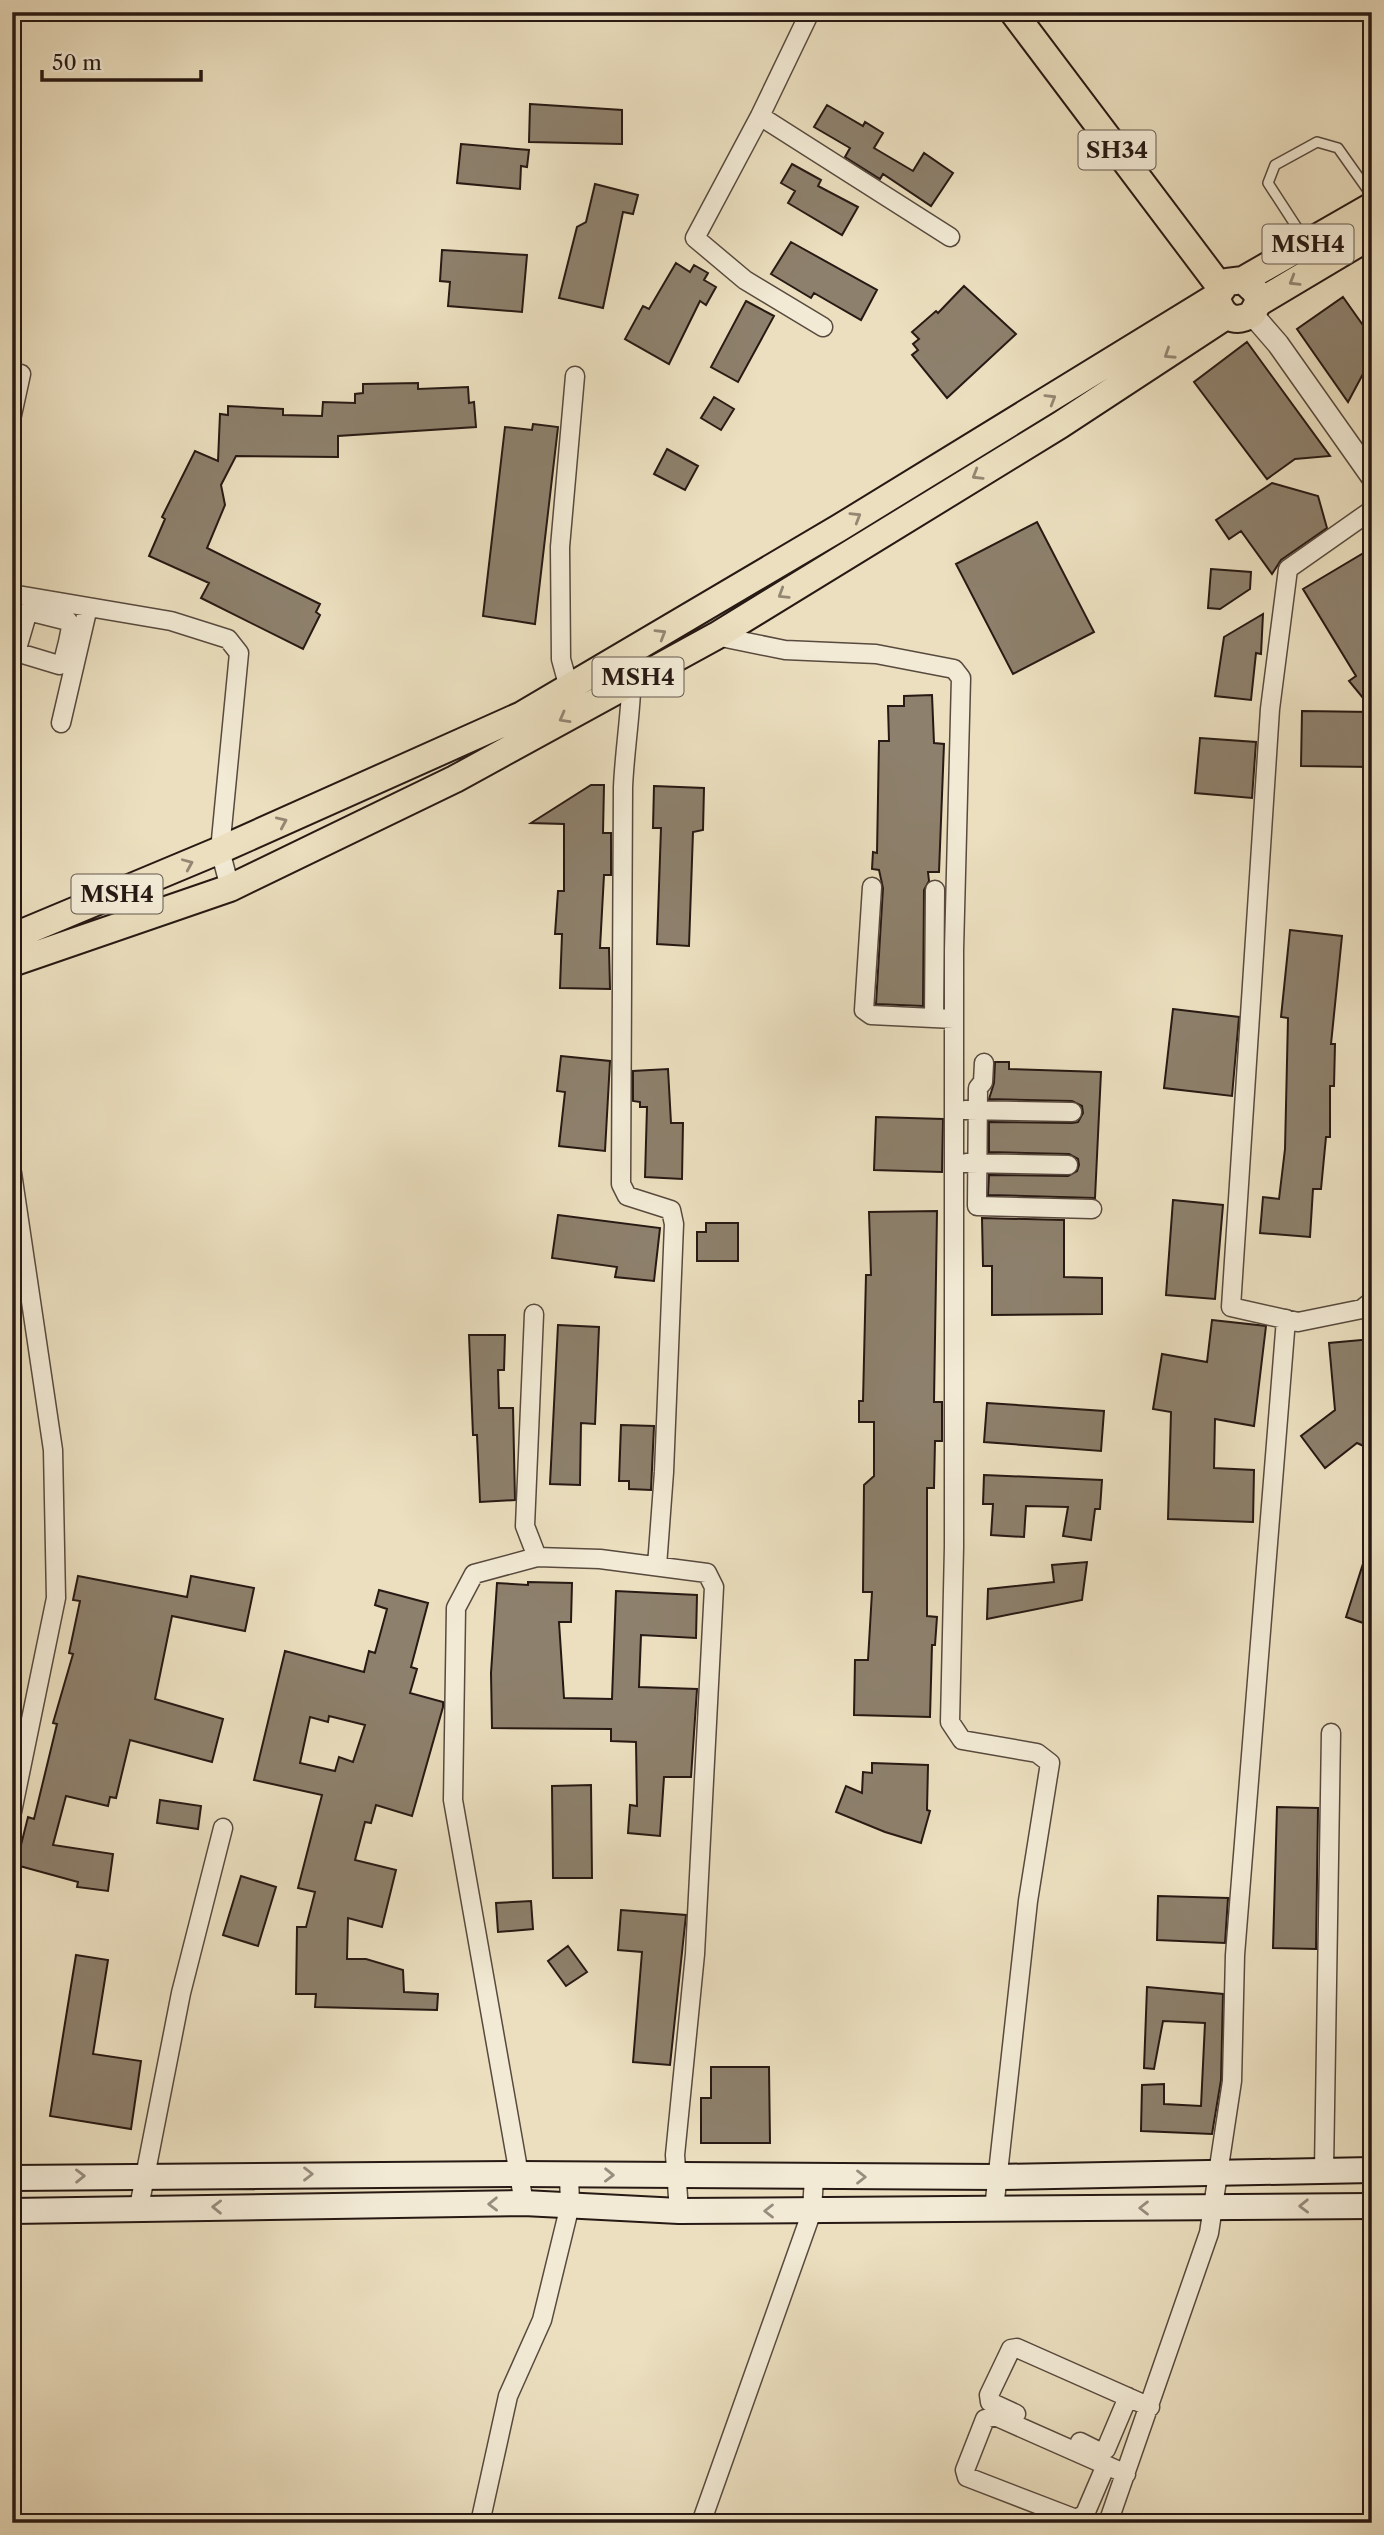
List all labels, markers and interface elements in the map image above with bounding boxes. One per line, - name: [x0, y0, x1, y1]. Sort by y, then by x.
- scale bar: [42, 38, 201, 82]
- text: 50 m: [52, 50, 102, 75]
- road number: SH34: [1078, 130, 1156, 169]
- road number: MSH4: [1262, 224, 1354, 264]
- one-way arrow: [1288, 273, 1301, 286]
- one-way arrow: [1164, 345, 1177, 358]
- one-way arrow: [1043, 394, 1056, 407]
- one-way arrow: [971, 466, 984, 479]
- one-way arrow: [849, 512, 862, 525]
- one-way arrow: [778, 586, 791, 598]
- one-way arrow: [654, 629, 667, 642]
- road number: MSH4: [592, 657, 684, 696]
- one-way arrow: [559, 710, 571, 723]
- one-way arrow: [275, 816, 288, 830]
- one-way arrow: [182, 858, 194, 872]
- road number: MSH4: [72, 874, 162, 914]
- one-way arrow: [303, 2166, 314, 2182]
- one-way arrow: [76, 2168, 86, 2184]
- one-way arrow: [604, 2168, 615, 2183]
- one-way arrow: [856, 2169, 867, 2185]
- one-way arrow: [487, 2197, 498, 2212]
- one-way arrow: [1298, 2198, 1308, 2214]
- one-way arrow: [211, 2200, 222, 2215]
- one-way arrow: [1138, 2201, 1149, 2216]
- one-way arrow: [764, 2203, 774, 2219]

